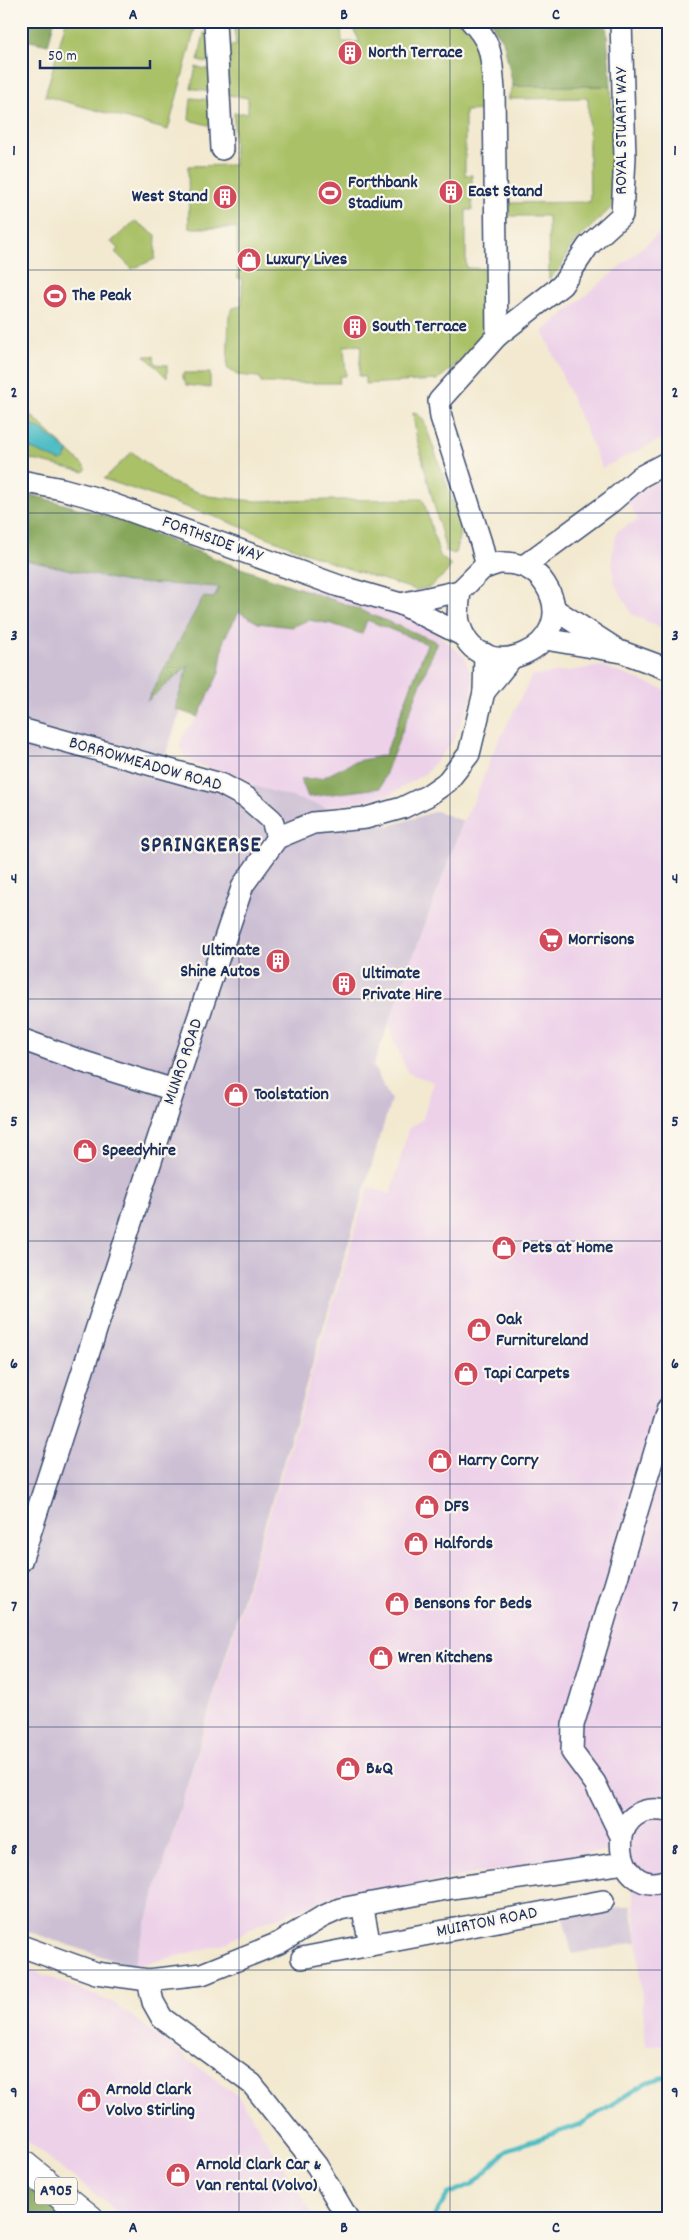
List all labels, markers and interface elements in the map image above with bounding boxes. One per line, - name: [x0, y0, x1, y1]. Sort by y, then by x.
- text: A: [129, 4, 138, 27]
- text: B: [340, 4, 348, 27]
- text: C: [552, 4, 560, 27]
- scale bar: [40, 38, 150, 70]
- building icon: North Terrace: [337, 40, 363, 66]
- place label: North Terrace: [368, 41, 463, 66]
- text: 50 m: [48, 46, 77, 68]
- street label: ROYAL STUART WAY: [610, 66, 635, 195]
- text: 1: [12, 140, 16, 163]
- text: 1: [673, 140, 677, 163]
- place label: Forthbank Stadium: [348, 171, 418, 217]
- building icon: East Stand: [438, 179, 464, 205]
- sports icon: Forthbank Stadium: [317, 180, 343, 206]
- place label: East Stand: [468, 180, 543, 205]
- building icon: West Stand: [212, 184, 238, 210]
- place label: West Stand: [132, 185, 208, 210]
- shop icon: Luxury Lives: [236, 247, 262, 273]
- place label: Luxury Lives: [266, 248, 348, 273]
- sports icon: The Peak: [42, 283, 68, 309]
- place label: The Peak: [72, 284, 132, 309]
- building icon: South Terrace: [342, 314, 368, 340]
- place label: South Terrace: [372, 315, 467, 340]
- text: 2: [11, 382, 18, 405]
- text: 2: [672, 382, 679, 405]
- street label: FORTHSIDE WAY: [158, 510, 267, 570]
- text: 3: [10, 625, 18, 648]
- text: 3: [671, 625, 679, 648]
- street label: BORROWMEADOW ROAD: [66, 731, 224, 799]
- district label: SPRINGKERSE: [141, 831, 261, 862]
- text: 4: [11, 868, 17, 891]
- text: 4: [672, 868, 678, 891]
- supermarket icon: Morrisons: [538, 927, 564, 953]
- place label: Morrisons: [568, 928, 635, 953]
- place label: Ultimate Shine Autos: [180, 939, 260, 985]
- building icon: Ultimate Shine Autos: [265, 948, 291, 974]
- place label: Ultimate Private Hire: [362, 962, 442, 1008]
- building icon: Ultimate Private Hire: [331, 971, 357, 997]
- street label: MUNRO ROAD: [158, 1016, 210, 1108]
- shop icon: Toolstation: [223, 1082, 249, 1108]
- place label: Toolstation: [254, 1083, 329, 1108]
- text: 5: [10, 1111, 18, 1134]
- text: 5: [671, 1111, 679, 1134]
- shop icon: Speedyhire: [72, 1138, 98, 1164]
- place label: Speedyhire: [102, 1139, 176, 1164]
- shop icon: Pets at Home: [491, 1235, 517, 1261]
- place label: Pets at Home: [522, 1236, 613, 1261]
- place label: Oak Furnitureland: [496, 1308, 589, 1354]
- shop icon: Oak Furnitureland: [466, 1317, 492, 1343]
- text: 6: [10, 1353, 18, 1376]
- text: 6: [671, 1353, 679, 1376]
- shop icon: Tapi Carpets: [453, 1361, 479, 1387]
- place label: Tapi Carpets: [484, 1362, 570, 1387]
- shop icon: Harry Corry: [427, 1448, 453, 1474]
- place label: Harry Corry: [458, 1449, 539, 1474]
- shop icon: DFS: [414, 1494, 440, 1520]
- place label: DFS: [444, 1495, 469, 1520]
- shop icon: Halfords: [403, 1531, 429, 1557]
- place label: Halfords: [434, 1532, 493, 1557]
- shop icon: Bensons for Beds: [384, 1591, 410, 1617]
- place label: Bensons for Beds: [414, 1592, 532, 1617]
- text: 7: [11, 1596, 17, 1619]
- text: 7: [672, 1596, 678, 1619]
- shop icon: Wren Kitchens: [368, 1645, 394, 1671]
- place label: Wren Kitchens: [398, 1646, 493, 1671]
- shop icon: B&Q: [335, 1756, 361, 1782]
- place label: B&Q: [366, 1757, 393, 1782]
- text: 8: [11, 1839, 18, 1862]
- text: 8: [672, 1839, 679, 1862]
- street label: MUIRTON ROAD: [434, 1901, 540, 1945]
- place label: Arnold Clark Volvo Stirling: [106, 2078, 195, 2124]
- text: 9: [10, 2082, 18, 2105]
- text: 9: [671, 2082, 679, 2105]
- shop icon: Arnold Clark Volvo Stirling: [76, 2087, 102, 2113]
- place label: Arnold Clark Car & Van rental (Volvo): [196, 2153, 322, 2199]
- shop icon: Arnold Clark Car & Van rental (Volvo): [165, 2162, 191, 2188]
- road number: A905: [35, 2178, 77, 2204]
- text: A: [129, 2217, 138, 2240]
- text: B: [340, 2217, 348, 2240]
- text: C: [552, 2217, 560, 2240]

